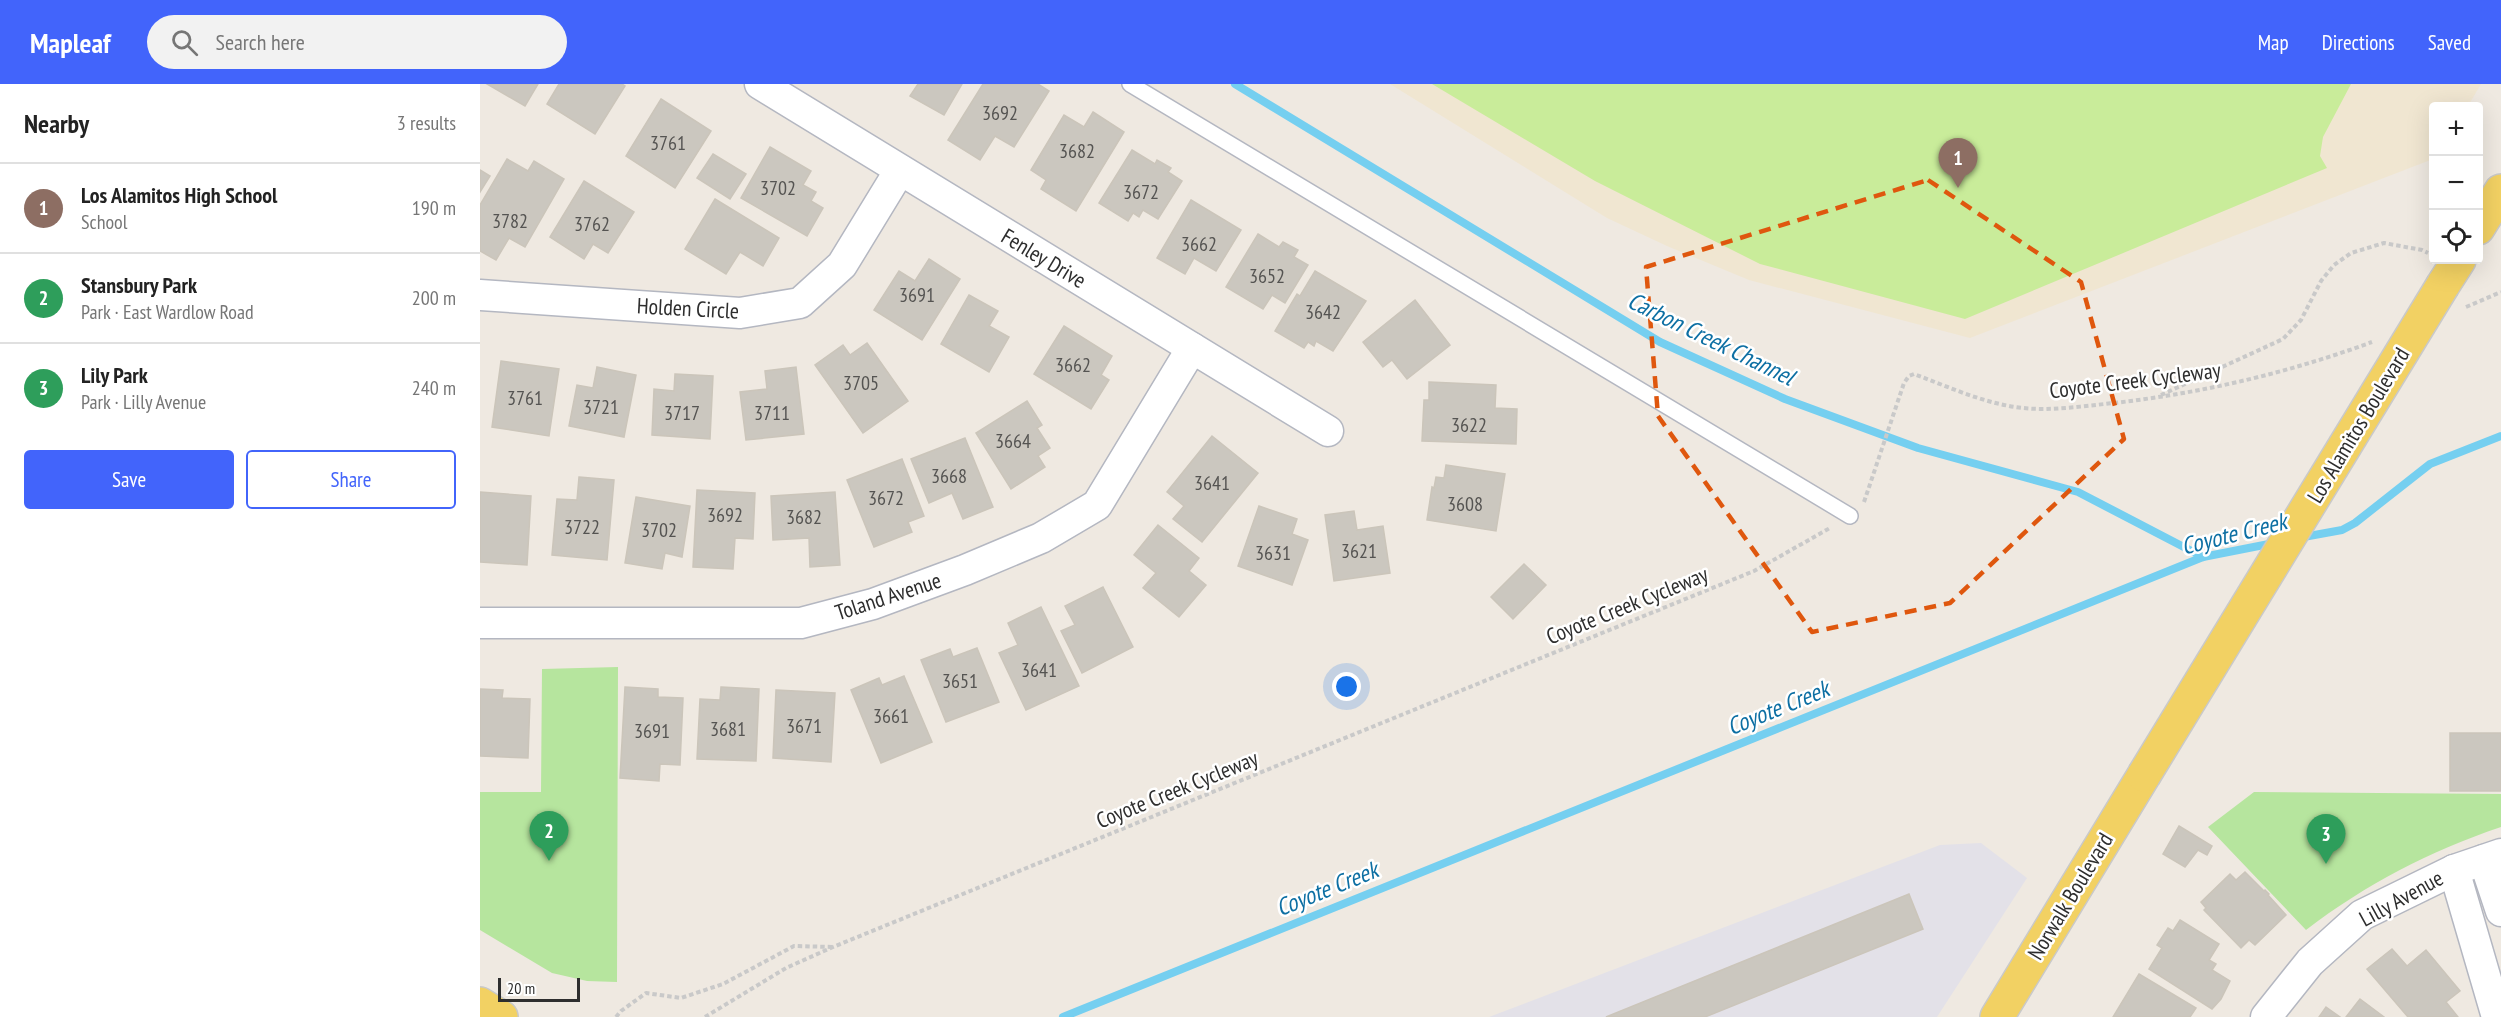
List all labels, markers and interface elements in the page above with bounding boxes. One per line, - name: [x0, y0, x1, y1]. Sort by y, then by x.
- search box: [147, 15, 567, 69]
- text: Mapleaf: [30, 24, 111, 61]
- icon: search: [168, 26, 201, 59]
- text: Search here: [216, 28, 305, 56]
- text: Map: [2258, 29, 2289, 56]
- text: Directions: [2322, 29, 2395, 56]
- text: Saved: [2428, 29, 2471, 56]
- house number: 3692: [982, 100, 1018, 126]
- map controls: [2429, 102, 2483, 264]
- button: +: [2429, 102, 2483, 156]
- text: Nearby: [24, 107, 89, 140]
- text: 3 results: [397, 110, 456, 136]
- house number: 3761: [650, 130, 686, 156]
- house number: 3682: [1059, 138, 1095, 164]
- pin: 1: [1938, 138, 1978, 188]
- button: −: [2429, 156, 2483, 210]
- house number: 3702: [760, 175, 796, 201]
- house number: 3672: [1123, 179, 1159, 205]
- text: Los Alamitos High School: [81, 181, 277, 209]
- text: 1: [39, 195, 48, 221]
- text: 190 m: [412, 195, 456, 221]
- house number: 3782: [492, 208, 528, 234]
- text: School: [81, 209, 127, 235]
- button: locate: [2429, 210, 2483, 264]
- house number: 3762: [574, 211, 610, 237]
- street label: Fenley Drive: [997, 222, 1091, 294]
- house number: 3662: [1181, 231, 1217, 257]
- house number: 3652: [1249, 263, 1285, 289]
- text: Stansbury Park: [81, 271, 197, 299]
- house number: 3691: [899, 282, 935, 308]
- text: 2: [39, 285, 48, 311]
- text: 200 m: [412, 285, 456, 311]
- water label: Carbon Creek Channel: [1623, 285, 1802, 393]
- street label: Holden Circle: [636, 291, 740, 325]
- text: Park · East Wardlow Road: [81, 299, 254, 325]
- house number: 3642: [1305, 299, 1341, 325]
- street label: Los Alamitos Boulevard: [2301, 342, 2415, 508]
- house number: 3662: [1055, 352, 1091, 378]
- street label: Coyote Creek Cycleway: [2048, 356, 2223, 404]
- text: Lily Park: [81, 361, 148, 389]
- house number: 3705: [843, 370, 879, 396]
- text: 3: [39, 375, 48, 401]
- text: 240 m: [412, 375, 456, 401]
- house number: 3761: [507, 385, 543, 411]
- text: Park · Lilly Avenue: [81, 389, 206, 415]
- house number: 3721: [583, 394, 619, 420]
- house number: 3717: [664, 400, 700, 426]
- house number: 3711: [754, 400, 790, 426]
- house number: 3622: [1451, 412, 1487, 438]
- house number: 3664: [995, 428, 1031, 454]
- button: Save: [24, 450, 234, 509]
- button: Share: [246, 450, 456, 509]
- house number: 3668: [931, 463, 967, 489]
- house number: 3641: [1194, 470, 1230, 496]
- house number: 3672: [868, 485, 904, 511]
- house number: 3608: [1447, 491, 1483, 517]
- house number: 3692: [707, 502, 743, 528]
- house number: 3682: [786, 504, 822, 530]
- water label: Coyote Creek: [2178, 505, 2292, 562]
- house number: 3722: [564, 514, 600, 540]
- house number: 3702: [641, 517, 677, 543]
- house number: 3621: [1341, 538, 1377, 564]
- house number: 3631: [1255, 540, 1291, 566]
- street label: Coyote Creek Cycleway: [1542, 560, 1713, 650]
- street label: Toland Avenue: [831, 566, 945, 626]
- house number: 3641: [1021, 657, 1057, 683]
- house number: 3651: [942, 668, 978, 694]
- your location: [1332, 672, 1361, 701]
- water label: Coyote Creek: [1722, 672, 1836, 742]
- house number: 3661: [873, 703, 909, 729]
- house number: 3671: [786, 713, 822, 739]
- house number: 3681: [710, 716, 746, 742]
- house number: 3691: [634, 718, 670, 744]
- street label: Coyote Creek Cycleway: [1092, 744, 1263, 834]
- pin: 2: [530, 812, 568, 861]
- pin: 3: [2306, 814, 2346, 864]
- street label: Norwalk Boulevard: [2021, 827, 2119, 965]
- water label: Coyote Creek: [1271, 853, 1385, 923]
- street label: Lilly Avenue: [2354, 864, 2448, 932]
- scale bar: [498, 975, 580, 1002]
- text: 20 m: [507, 978, 535, 998]

